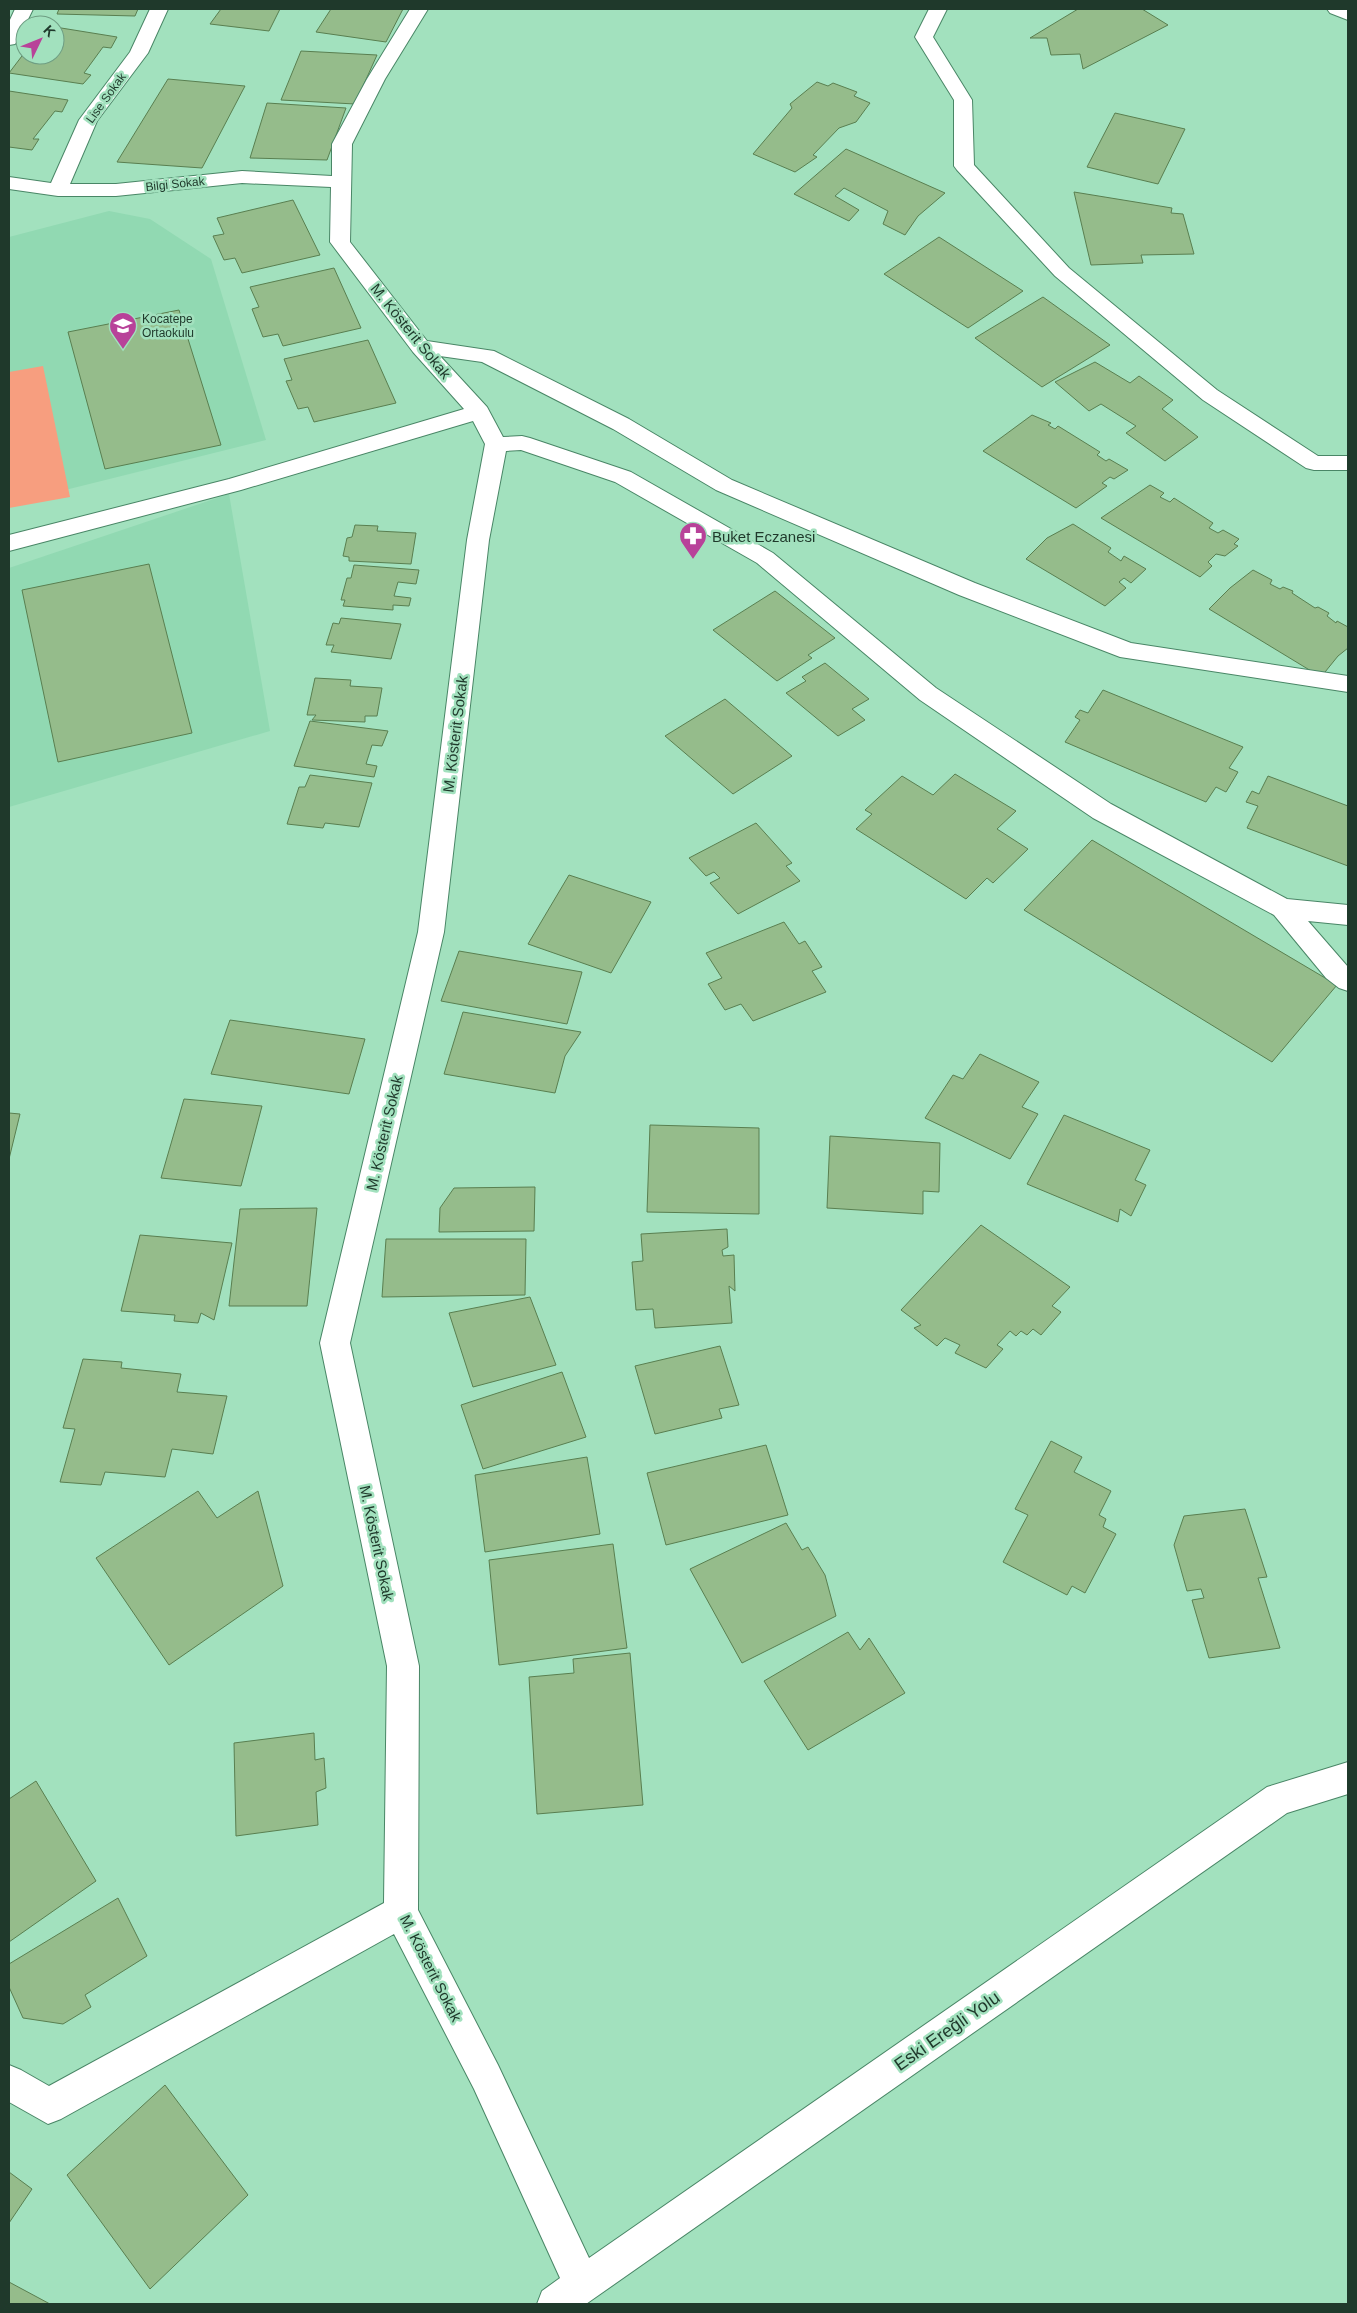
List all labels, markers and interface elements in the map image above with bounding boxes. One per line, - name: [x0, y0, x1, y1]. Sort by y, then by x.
- north arrow: [15, 15, 65, 65]
- text: K: [40, 22, 59, 40]
- street label: Lise Sokak: [83, 69, 130, 126]
- street label: Bilgi Sokak: [145, 174, 206, 194]
- street label: M. Kösterit Sokak: [367, 280, 455, 382]
- school or university icon: Kocatepe Ortaokulu: [108, 311, 138, 350]
- place label: Kocatepe Ortaokulu: [142, 312, 194, 340]
- pharmacy icon: Buket Eczanesi: [678, 521, 708, 560]
- place label: Buket Eczanesi: [712, 528, 815, 545]
- street label: M. Kösterit Sokak: [439, 674, 471, 793]
- street label: M. Kösterit Sokak: [362, 1073, 406, 1192]
- street label: M. Kösterit Sokak: [356, 1484, 398, 1603]
- street label: M. Kösterit Sokak: [397, 1912, 465, 2025]
- street label: Eski Ereğli Yolu: [890, 1987, 1004, 2075]

